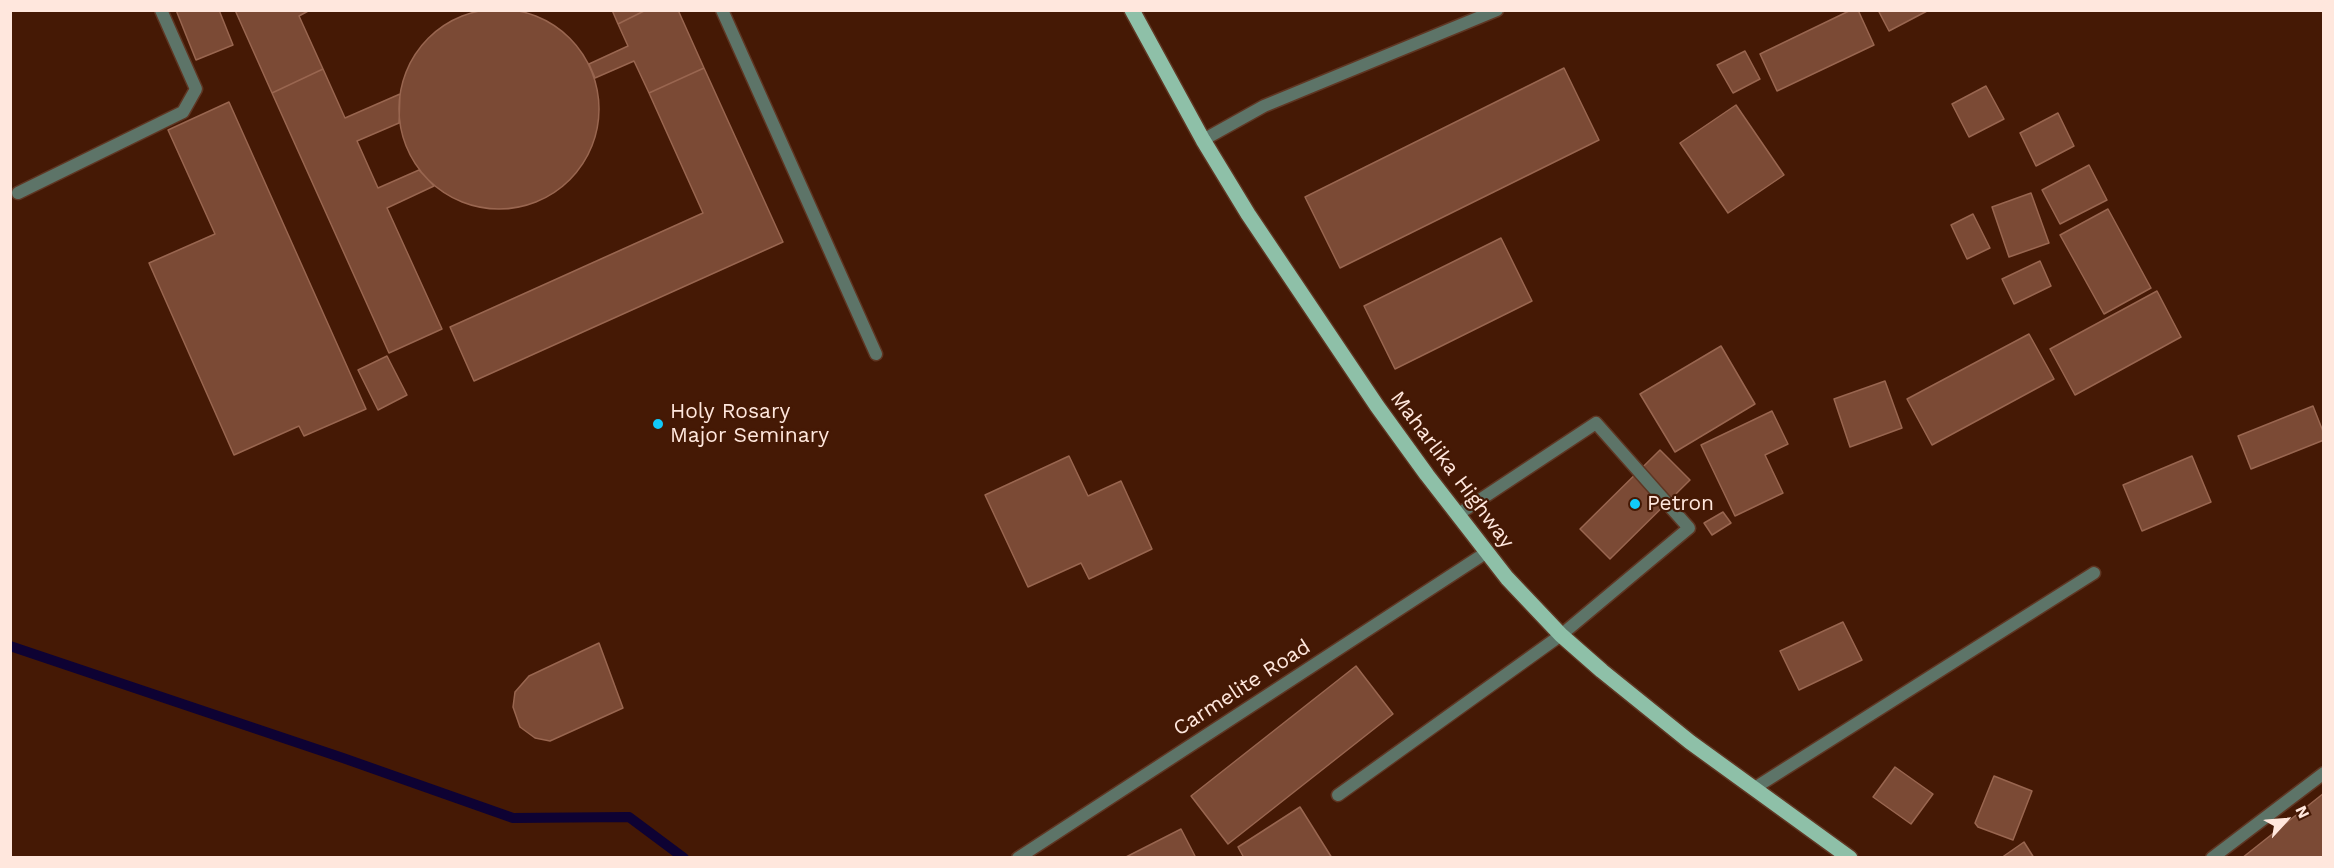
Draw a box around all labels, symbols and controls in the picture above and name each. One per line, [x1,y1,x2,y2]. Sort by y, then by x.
street label: Maharlika Highway [1385,386,1519,554]
place label: Holy Rosary Major Seminary [670,399,829,449]
marker: Holy Rosary Major Seminary [651,417,665,431]
place label: Petron [1647,491,1714,517]
marker: Petron [1628,497,1642,511]
street label: Carmelite Road [1169,634,1315,742]
north arrow [2256,790,2316,850]
text: N [2291,802,2314,821]

